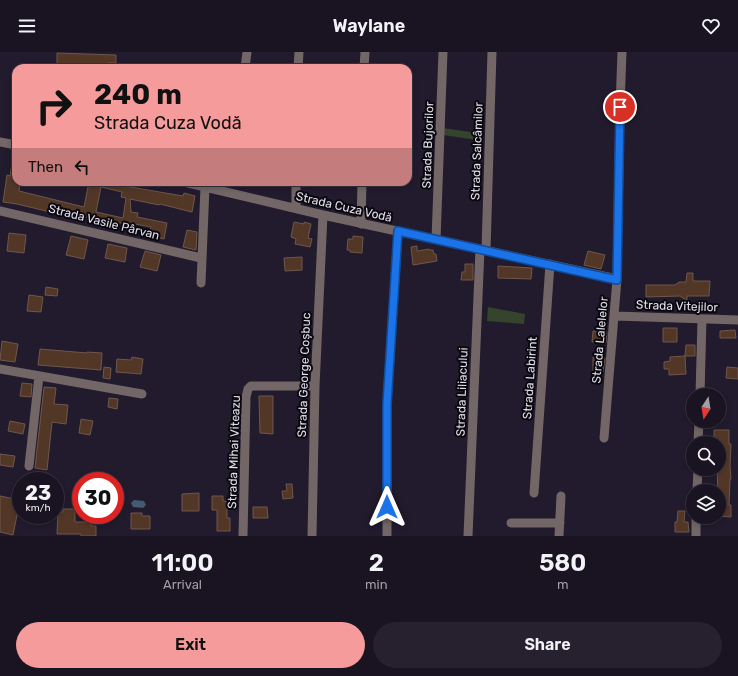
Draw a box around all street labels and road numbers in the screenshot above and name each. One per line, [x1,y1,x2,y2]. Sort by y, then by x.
street label: Strada Bujorilor [419,101,437,189]
street label: Strada Salcâmilor [468,101,486,200]
street label: Strada Cuza Vodă [294,189,394,225]
street label: Strada Vasile Pârvan [47,201,161,243]
street label: Strada Lalelelor [589,296,611,384]
street label: Strada Vitejilor [636,298,719,314]
street label: Strada George Coșbuc [295,312,313,438]
street label: Strada Labirint [520,336,540,420]
street label: Strada Liliacului [453,347,471,437]
street label: Strada Mihai Viteazu [225,395,243,509]

